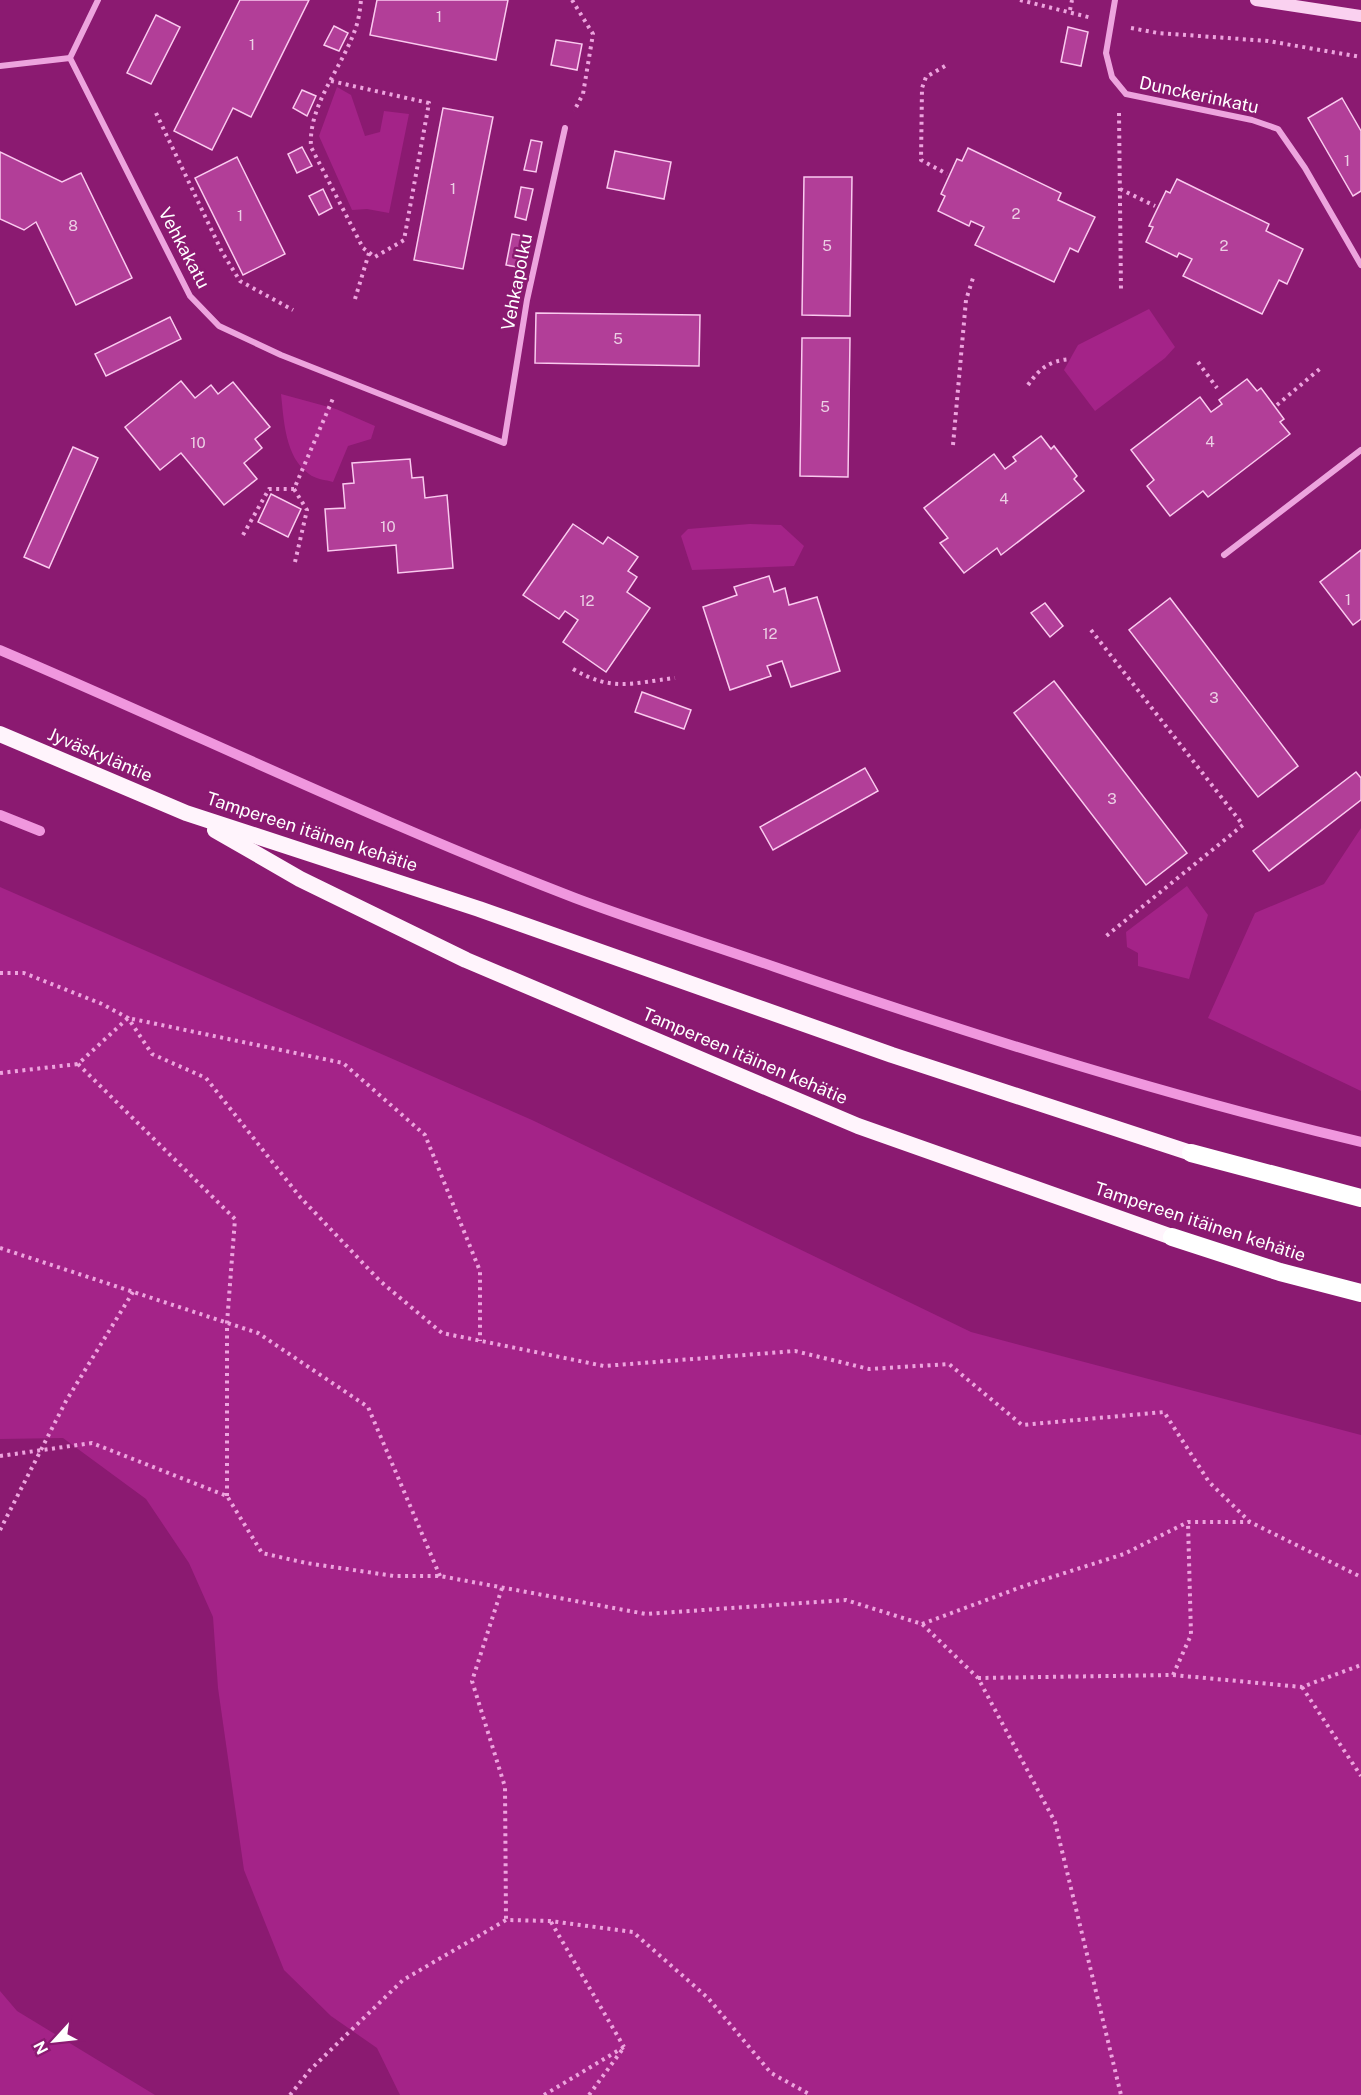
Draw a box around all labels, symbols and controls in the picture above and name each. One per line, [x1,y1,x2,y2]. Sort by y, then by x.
house number: 1 [436,8,442,25]
house number: 1 [249,36,255,53]
street label: Dunckerinkatu [1137,72,1261,117]
house number: 1 [1344,152,1350,169]
house number: 1 [450,180,456,197]
street label: Vehkakatu [154,204,214,292]
house number: 2 [1012,205,1021,222]
house number: 1 [237,207,243,224]
house number: 8 [68,217,78,234]
street label: Vehkapolku [497,232,536,332]
house number: 5 [822,237,832,254]
house number: 2 [1220,237,1229,254]
house number: 5 [613,330,623,347]
house number: 5 [820,398,830,415]
house number: 4 [1205,433,1215,450]
house number: 10 [190,434,206,451]
house number: 4 [999,490,1009,507]
house number: 10 [380,518,396,535]
house number: 1 [1345,591,1351,608]
house number: 12 [579,592,595,609]
house number: 12 [762,625,778,642]
house number: 3 [1209,689,1219,706]
street label: Jyväskyläntie [45,723,156,786]
street label: Tampereen itäinen kehätie [204,787,420,876]
house number: 3 [1107,790,1117,807]
street label: Tampereen itäinen kehätie [639,1003,851,1108]
street label: Tampereen itäinen kehätie [1092,1177,1308,1266]
north arrow [24,2011,84,2071]
text: N [30,2038,52,2057]

